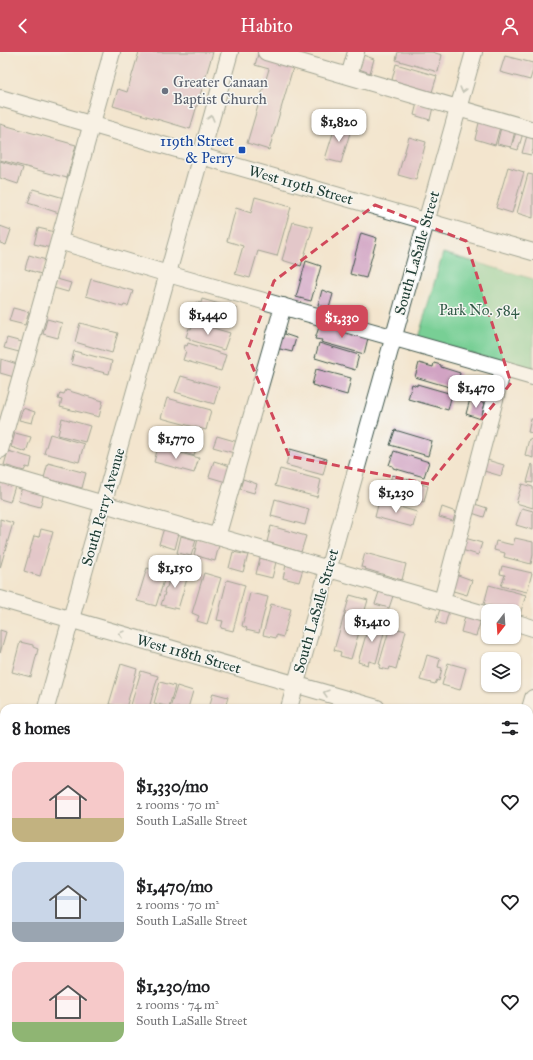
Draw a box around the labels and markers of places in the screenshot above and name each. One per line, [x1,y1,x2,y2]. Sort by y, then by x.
place label: Greater Canaan Baptist Church [173,73,268,108]
marker: Greater Canaan Baptist Church [160,86,170,96]
pin: $1,820 [306,109,372,143]
place label: 119th Street & Perry [160,132,235,167]
marker: 119th Street & Perry [237,145,247,155]
pin: $1,440 [175,302,241,336]
pin: $1,330 [309,305,375,339]
pin: $1,470 [443,375,509,409]
pin: $1,770 [143,426,209,460]
pin: $1,230 [363,480,429,514]
pin: $1,150 [142,555,208,589]
pin: $1,410 [339,609,405,643]

